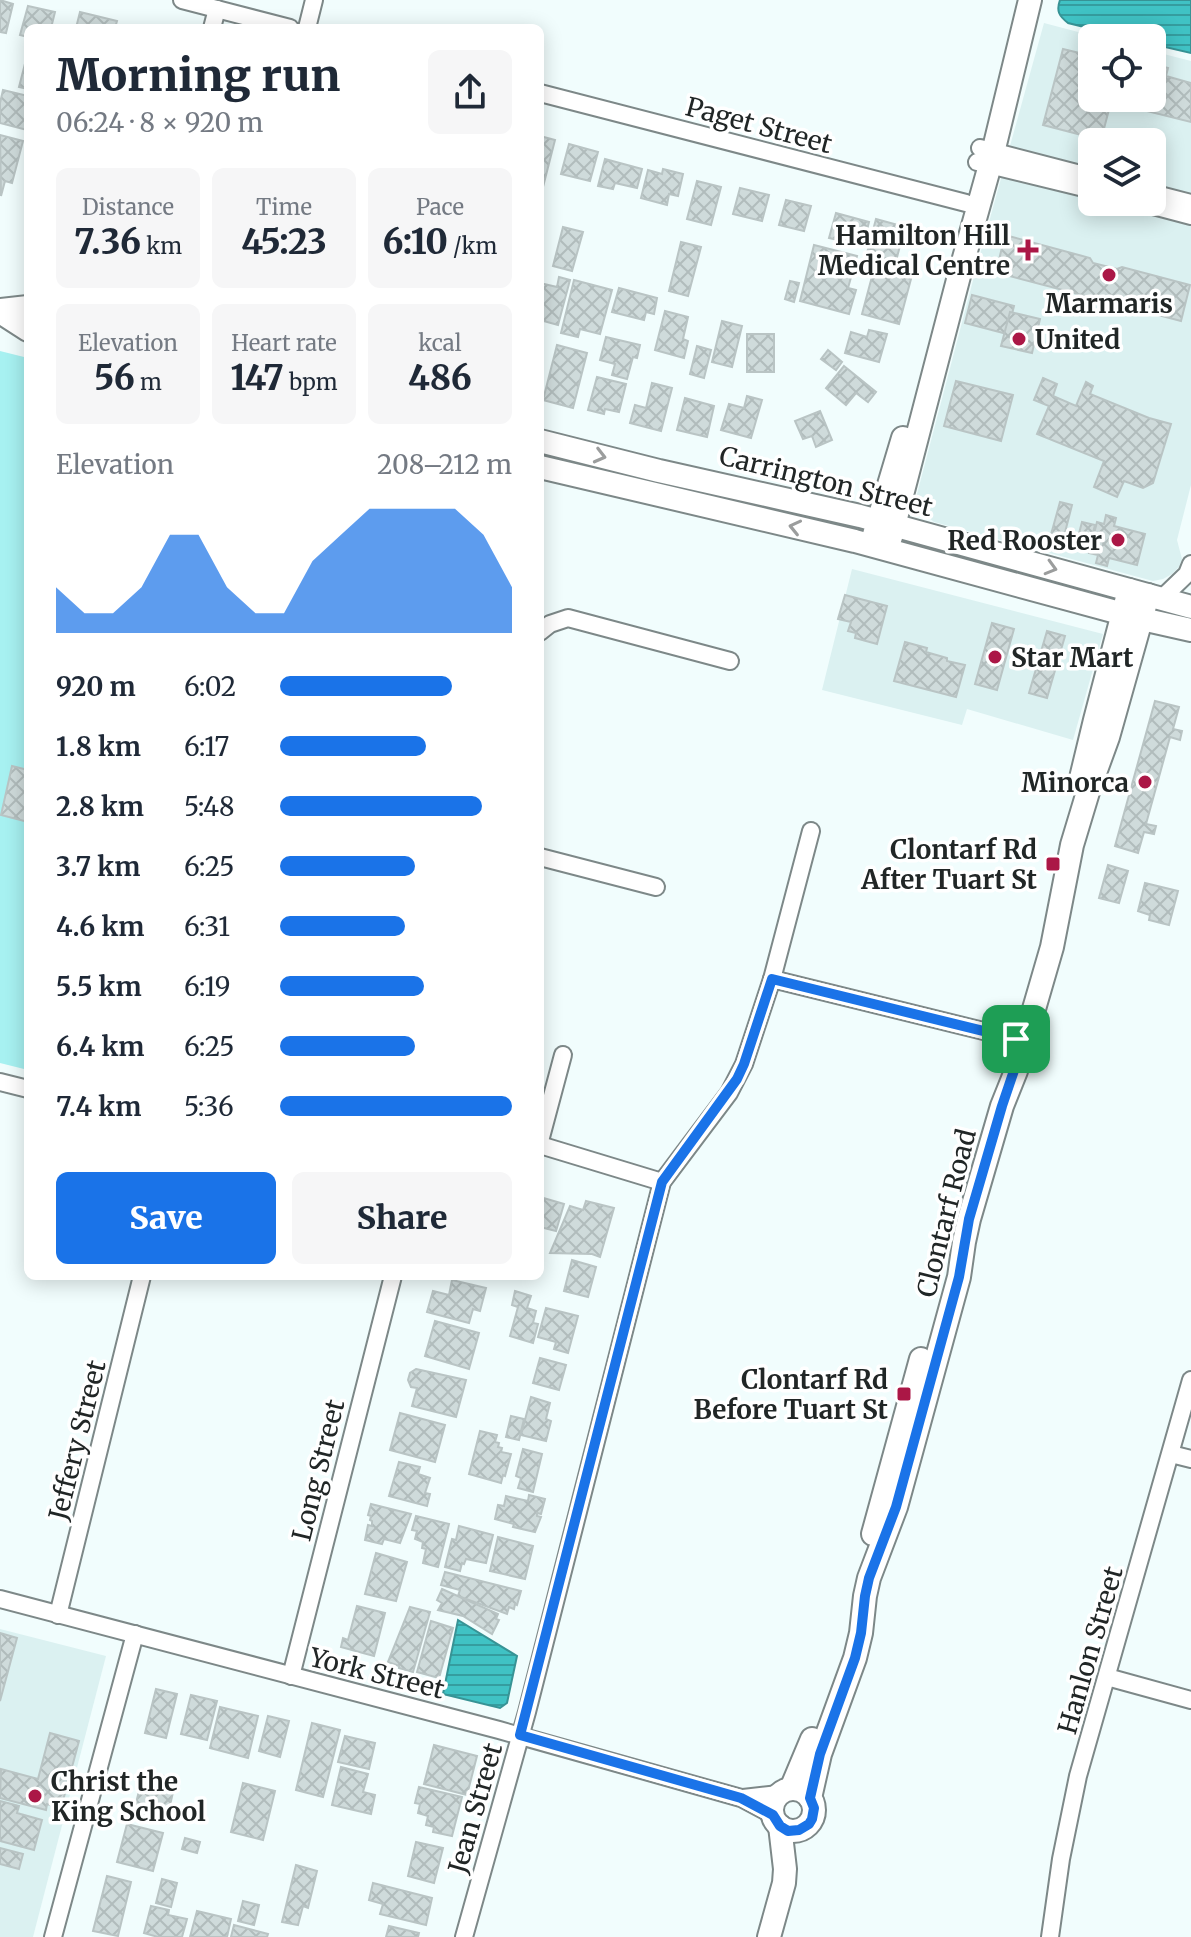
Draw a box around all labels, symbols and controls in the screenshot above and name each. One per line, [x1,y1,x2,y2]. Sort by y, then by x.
map controls [1078,24,1166,216]
button: locate [1078,24,1166,112]
text: Morning run [56,48,340,103]
button: share [428,50,512,134]
street label: Paget Street [682,90,836,160]
text: 06:24 · 8 × 920 m [56,106,263,139]
button: layers [1078,128,1166,216]
text: Distance [82,193,174,221]
text: Time [256,193,312,221]
text: Pace [416,193,464,221]
place label: Hamilton Hill Medical Centre [818,219,1010,282]
text: 7.36 [74,221,141,263]
text: 45:23 [241,221,327,263]
text: 6:10 [383,221,448,263]
text: km [141,232,182,260]
text: /km [448,232,497,260]
marker: Hamilton Hill Medical Centre [1017,239,1039,261]
marker: Marmaris [1100,266,1118,284]
place label: Marmaris [1045,287,1173,320]
place label: United [1035,323,1120,356]
text: Elevation [78,329,178,357]
text: Heart rate [231,329,337,357]
text: kcal [418,329,462,357]
marker: United [1010,330,1028,348]
text: 56 [94,357,135,399]
text: 147 [230,357,284,399]
text: 486 [408,357,472,399]
text: m [135,368,162,396]
text: bpm [284,368,338,396]
street label: Carrington Street [716,439,936,523]
one-way arrow [592,447,606,464]
text: Elevation [56,448,174,481]
text: 208–212 m [377,448,512,481]
one-way arrow [789,519,803,536]
place label: Red Rooster [947,524,1102,557]
marker: Red Rooster [1109,531,1127,549]
one-way arrow [1043,559,1057,575]
place label: Star Mart [1011,641,1134,674]
marker: Star Mart [986,648,1004,666]
text: 920 m [56,670,136,703]
text: 6:02 [184,670,236,703]
text: 1.8 km [56,730,141,763]
text: 6:17 [184,730,229,763]
place label: Minorca [1021,766,1129,799]
marker: Minorca [1136,773,1154,791]
text: 2.8 km [56,790,144,823]
text: 5:48 [184,790,234,823]
place label: Clontarf Rd After Tuart St [860,833,1038,896]
text: 3.7 km [56,850,140,883]
text: 6:25 [184,850,235,883]
marker: Clontarf Rd After Tuart St [1044,855,1062,873]
text: 4.6 km [56,910,144,943]
text: 6:31 [184,910,230,943]
text: 5.5 km [56,970,142,1003]
text: 6:19 [184,970,230,1003]
pin [982,1005,1050,1073]
icon: arrive [994,1017,1038,1061]
text: 6.4 km [56,1030,144,1063]
text: 6:25 [184,1030,235,1063]
text: 7.4 km [56,1090,141,1123]
text: 5:36 [184,1090,234,1123]
street label: Clontarf Road [909,1125,983,1300]
button: Save [56,1172,276,1264]
button: Share [292,1172,512,1264]
street label: Jeffery Street [41,1357,113,1524]
place label: Clontarf Rd Before Tuart St [693,1363,889,1426]
marker: Clontarf Rd Before Tuart St [895,1385,913,1403]
street label: Long Street [284,1396,352,1544]
street label: Hanlon Street [1050,1562,1130,1738]
street label: York Street [305,1640,448,1706]
street label: Jean Street [440,1739,509,1878]
place label: Christ the King School [51,1765,206,1828]
marker: Christ the King School [26,1787,44,1805]

